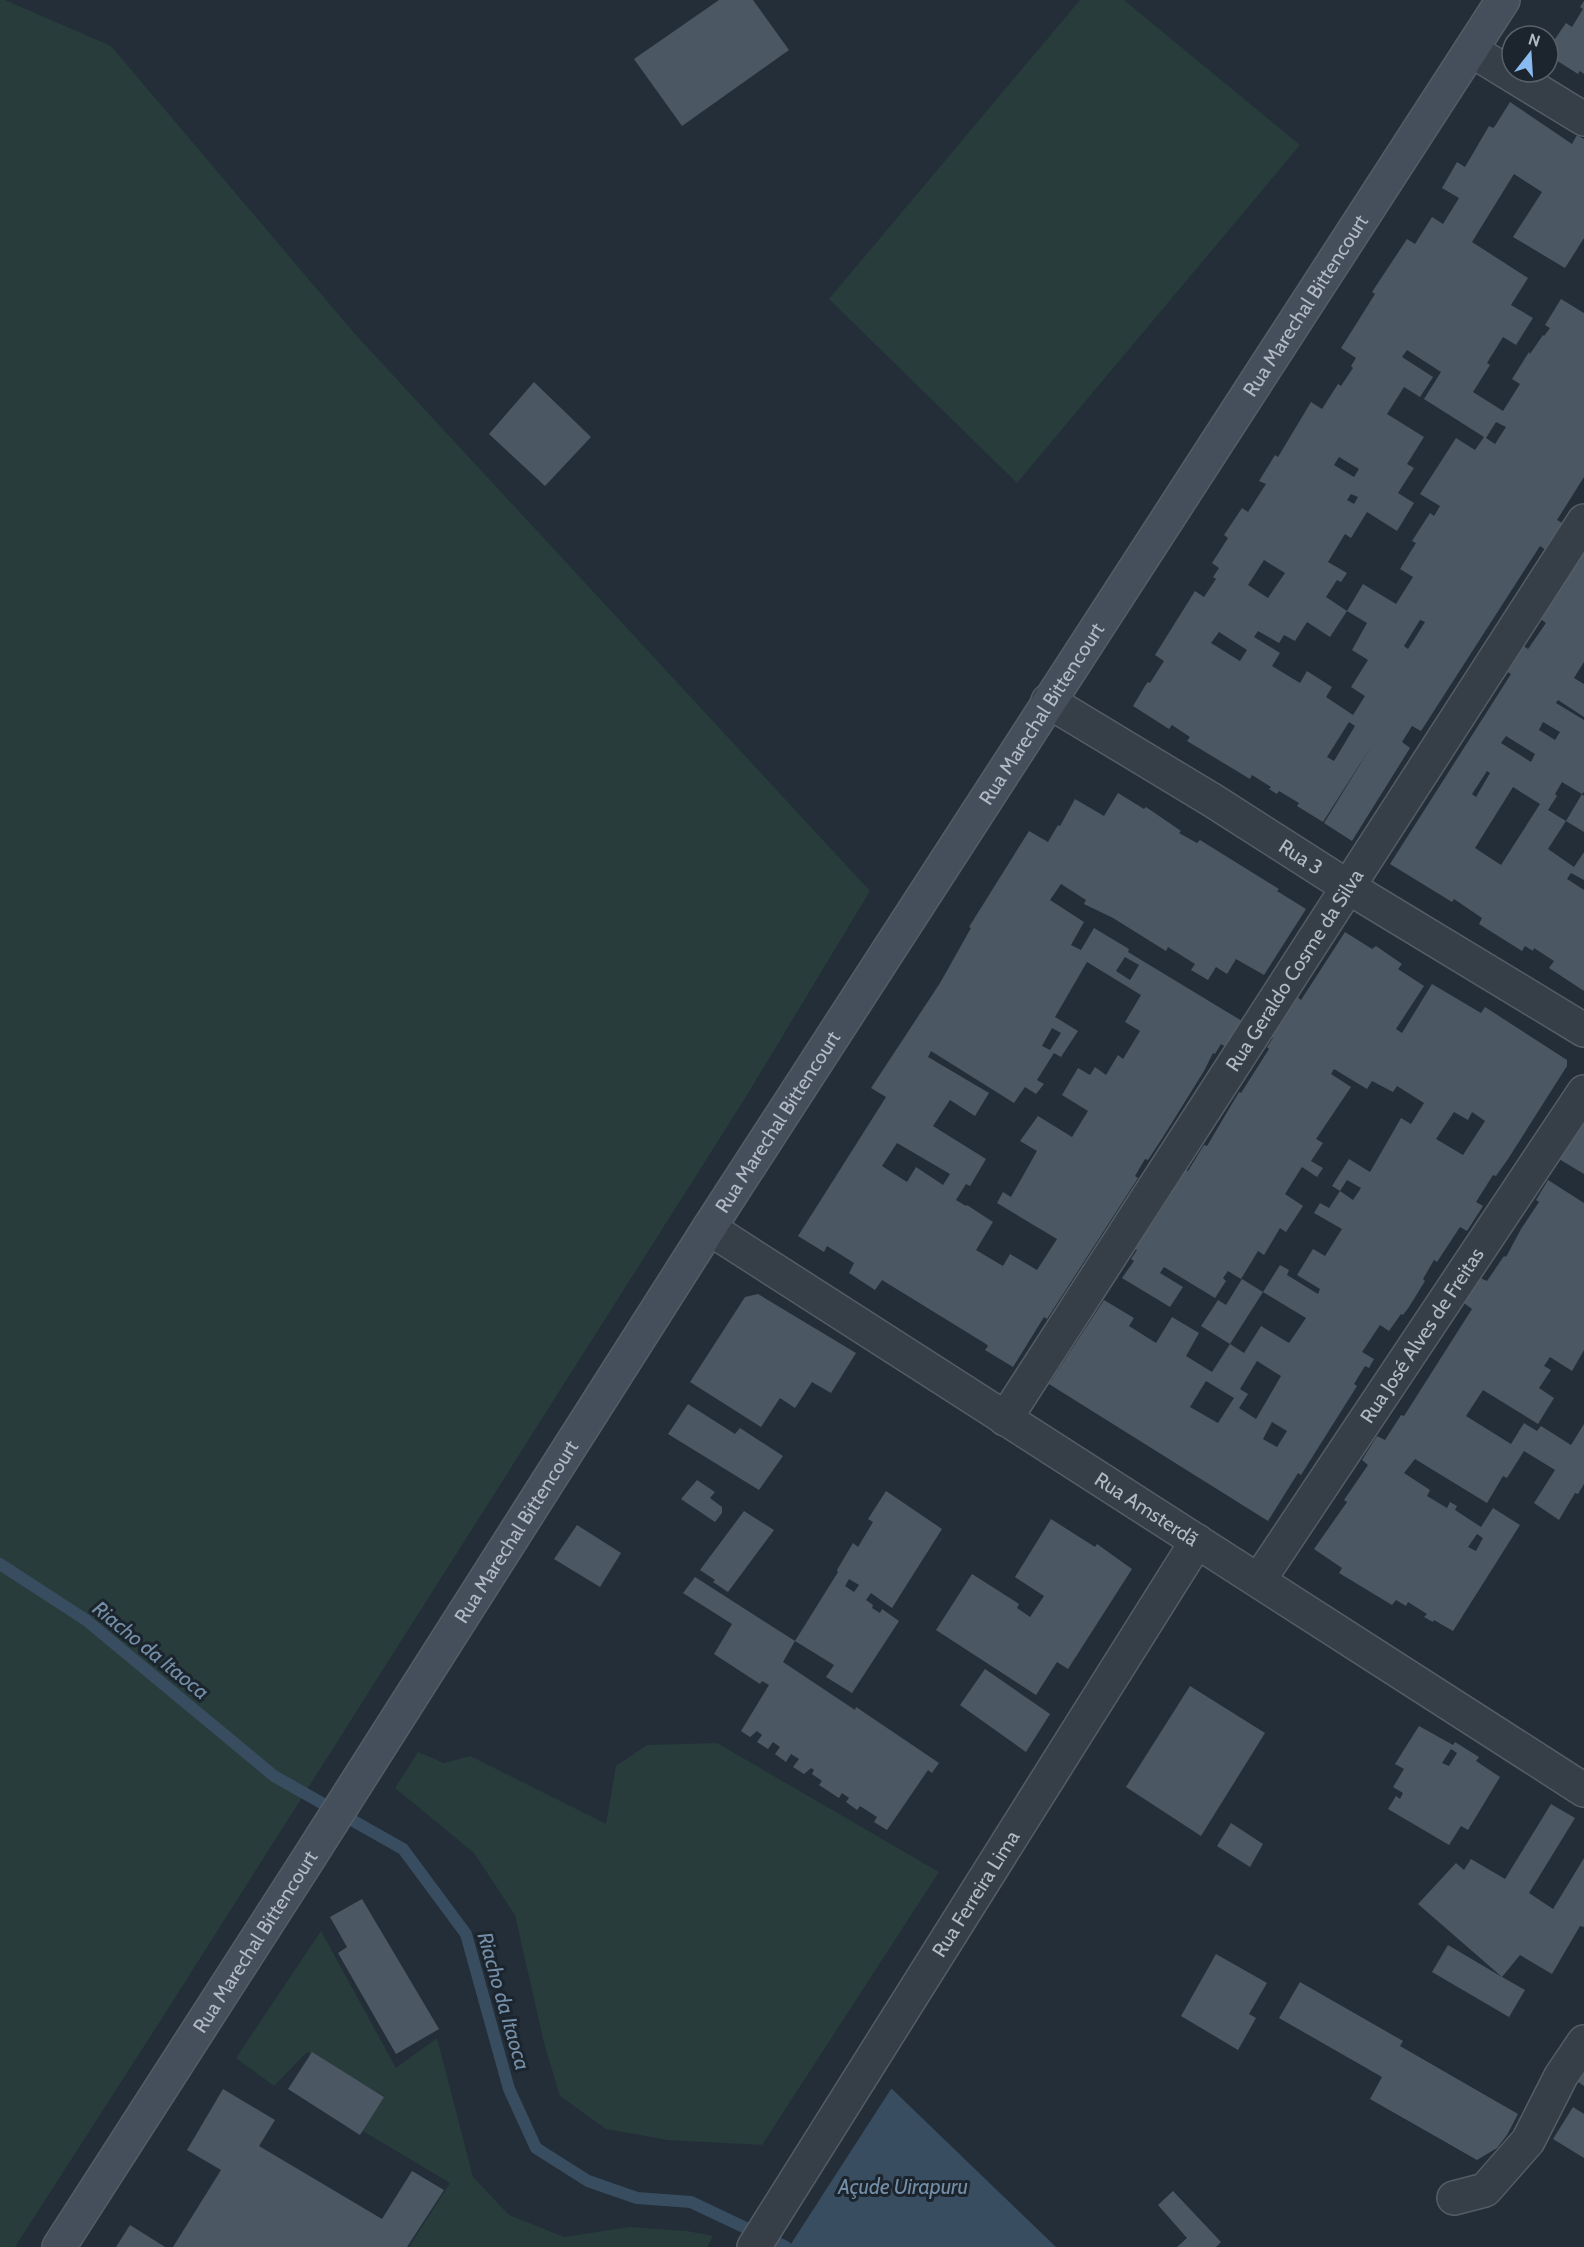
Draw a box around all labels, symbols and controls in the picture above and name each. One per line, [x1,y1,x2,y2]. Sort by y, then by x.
north arrow [1500,24,1560,84]
text: N [1526,29,1542,51]
street label: Rua Marechal Bittencourt [1238,210,1373,401]
street label: Rua Marechal Bittencourt [974,618,1109,809]
street label: Rua 3 [1274,834,1327,880]
street label: Rua Geraldo Cosme da Silva [1220,864,1369,1076]
street label: Rua Marechal Bittencourt [710,1026,845,1217]
street label: Rua José Alves de Freitas [1355,1243,1489,1427]
street label: Rua Marechal Bittencourt [449,1436,583,1627]
street label: Rua Amsterdã [1090,1467,1203,1551]
water label: Riacho da Itaoca [88,1596,214,1704]
street label: Rua Ferreira Lima [927,1826,1025,1962]
street label: Rua Marechal Bittencourt [188,1846,323,2037]
water label: Riacho da Itaoca [472,1929,536,2073]
water label: Açude Uirapuru [837,2174,968,2199]

